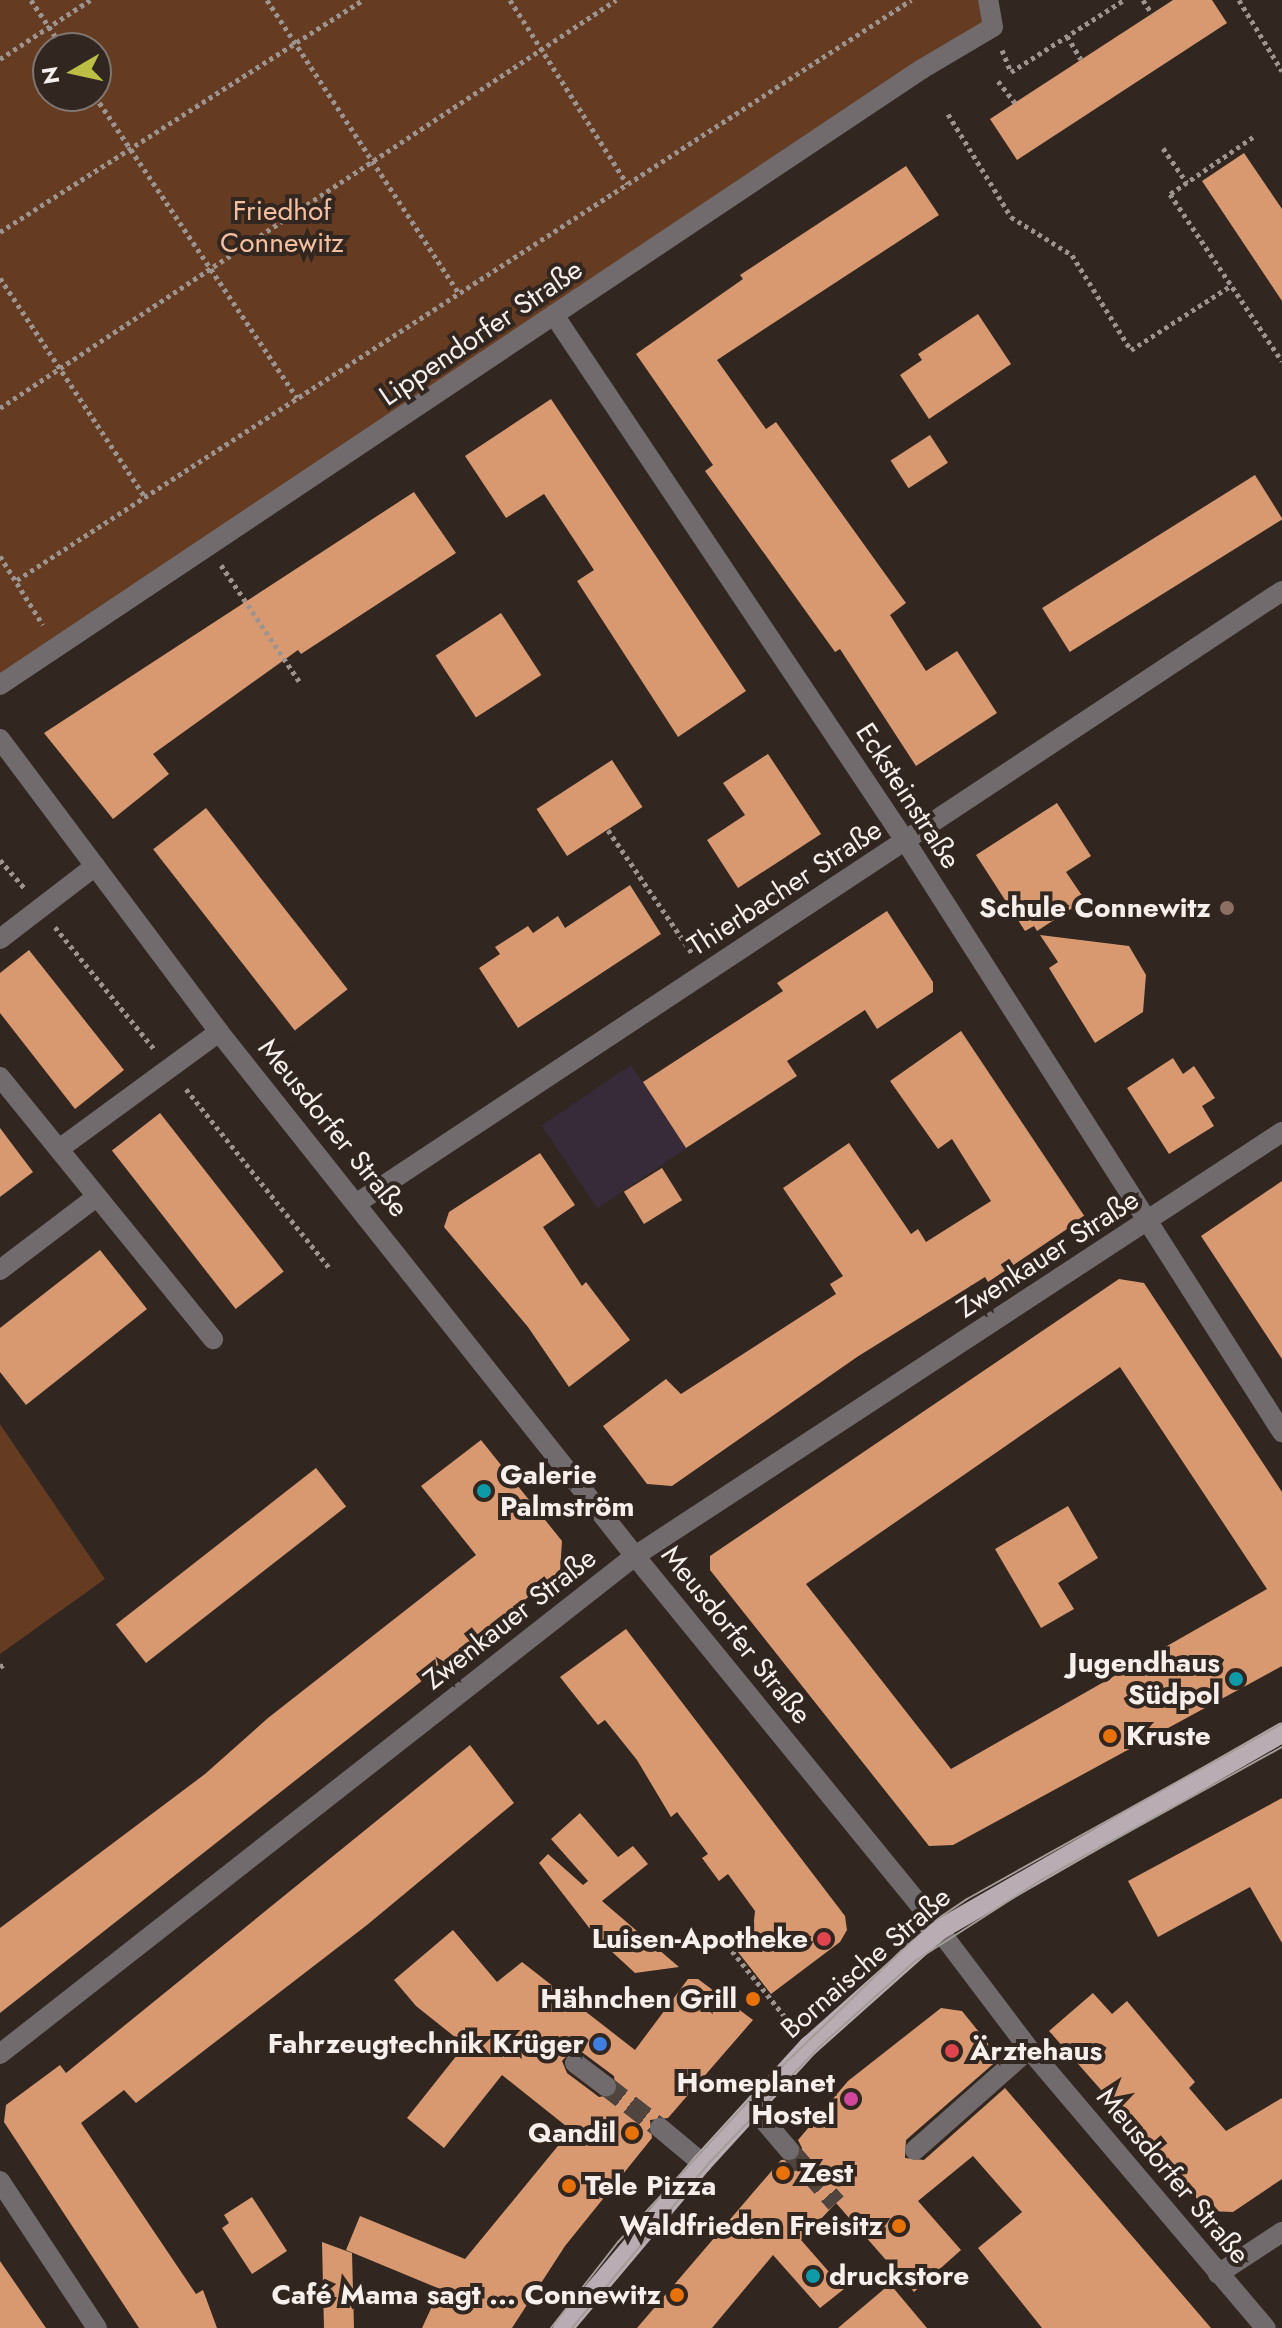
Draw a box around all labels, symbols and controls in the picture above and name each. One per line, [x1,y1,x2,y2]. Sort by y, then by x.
north arrow [32,32,112,112]
text: N [33,64,67,87]
park label: Friedhof Connewitz [220,194,344,260]
street label: Lippendorfer Straße [373,253,589,413]
street label: Ecksteinstraße [848,717,968,875]
street label: Thierbacher Straße [682,813,888,963]
place label: Schule Connewitz [979,891,1211,925]
marker: Schule Connewitz [1218,899,1236,917]
street label: Meusdorfer Straße [251,1032,415,1224]
street label: Zwenkauer Straße [951,1183,1145,1325]
place label: Galerie Palmström [500,1458,634,1524]
marker: Galerie Palmström [475,1482,493,1500]
street label: Meusdorfer Straße [654,1539,818,1731]
street label: Zwenkauer Straße [417,1541,603,1697]
place label: Jugendhaus Südpol [1068,1646,1220,1712]
marker: Jugendhaus Südpol [1227,1670,1245,1688]
place label: Kruste [1126,1719,1211,1753]
marker: Kruste [1101,1727,1119,1745]
street label: Bornaische Straße [774,1880,958,2046]
place label: Luisen-Apotheke [592,1922,808,1956]
marker: Luisen-Apotheke [815,1930,833,1948]
place label: Hähnchen Grill [540,1982,737,2016]
marker: Hähnchen Grill [744,1990,762,2008]
place label: Fahrzeugtechnik Krüger [268,2027,584,2061]
place label: Ärztehaus [970,2034,1102,2068]
marker: Fahrzeugtechnik Krüger [591,2035,609,2053]
marker: Ärztehaus [941,2040,963,2062]
place label: Homeplanet Hostel [676,2066,835,2132]
street label: Meusdorfer Straße [1090,2081,1256,2271]
marker: Homeplanet Hostel [842,2090,860,2108]
place label: Qandil [528,2116,616,2150]
marker: Qandil [623,2124,641,2142]
place label: Zest [799,2156,853,2190]
marker: Zest [774,2164,792,2182]
place label: Tele Pizza [585,2169,716,2203]
marker: Tele Pizza [560,2177,578,2195]
place label: Waldfrieden Freisitz [620,2209,883,2243]
marker: Waldfrieden Freisitz [890,2217,908,2235]
place label: druckstore [829,2259,969,2293]
marker: druckstore [804,2267,822,2285]
place label: Café Mama sagt ... Connewitz [271,2278,661,2312]
marker: Café Mama sagt ... Connewitz [668,2286,686,2304]

